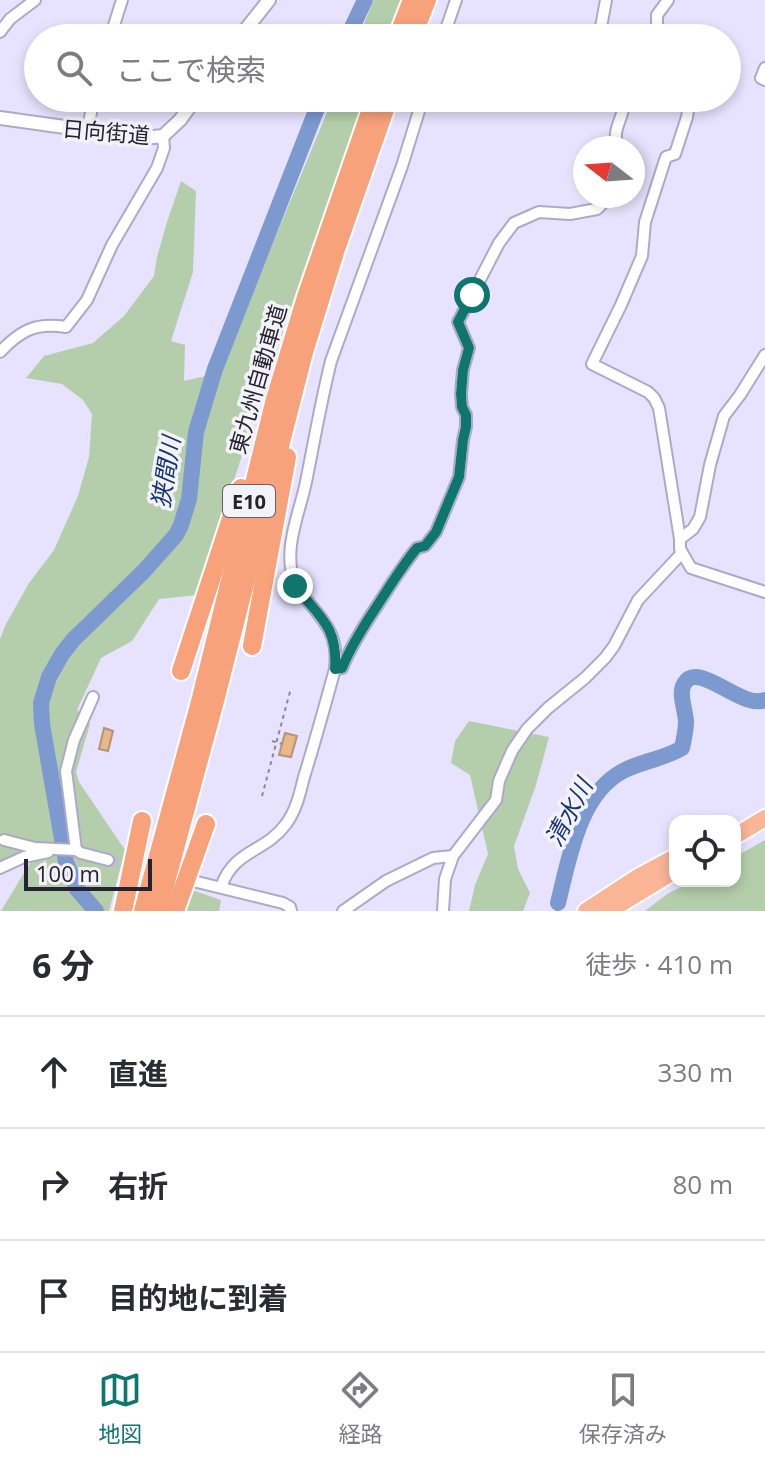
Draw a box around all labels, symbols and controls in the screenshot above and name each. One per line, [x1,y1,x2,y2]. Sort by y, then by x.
search box [24,24,741,112]
icon: search [52,46,96,90]
text: ここで検索 [116,49,266,90]
street label: 日向街道 [61,112,151,150]
north arrow [573,136,645,208]
route start [454,277,490,313]
street label: 東九州自動車道 [221,301,293,457]
water label: 狭間川 [143,431,187,510]
road number: E10 [223,485,275,517]
route end [277,568,313,604]
water label: 清水川 [537,770,601,852]
map controls [669,815,741,887]
button: locate [669,815,741,887]
scale bar [24,855,152,891]
text: 100 m [36,858,100,888]
text: 6 分 [32,942,94,988]
text: 徒歩 · 410 m [585,946,733,982]
icon: ahead [32,1050,76,1094]
text: 直進 [108,1053,168,1094]
text: 330 m [658,1054,733,1090]
icon: right [32,1162,76,1206]
text: 右折 [108,1165,168,1206]
text: 80 m [672,1166,733,1202]
icon: arrive [32,1274,76,1318]
text: 目的地に到着 [108,1277,288,1318]
tab: 地図 [98,1368,142,1448]
tab: 経路 [338,1368,383,1448]
tab: 保存済み [579,1368,667,1448]

